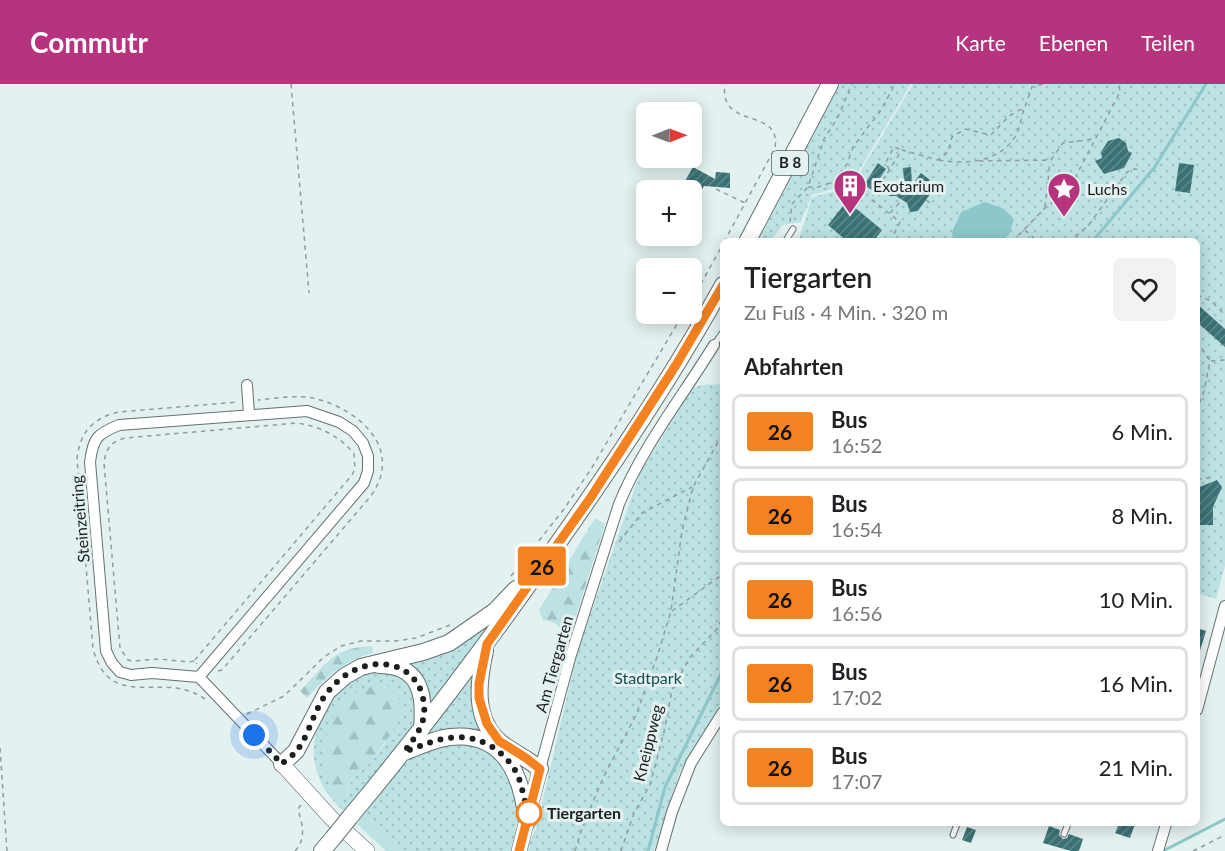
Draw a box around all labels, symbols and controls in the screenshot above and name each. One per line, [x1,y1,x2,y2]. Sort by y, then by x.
text: Commutr [30,25,148,59]
text: Karte [955,30,1006,55]
text: Ebenen [1039,30,1108,55]
text: Teilen [1141,30,1195,55]
north arrow [636,102,702,168]
map controls [636,102,702,324]
road number: B 8 [772,151,808,175]
building icon: Exotarium [832,168,868,215]
place icon: Luchs [1046,171,1082,218]
place label: Exotarium [873,176,944,195]
place label: Luchs [1087,179,1127,198]
button: + [636,180,702,246]
button: − [636,258,702,324]
button: heart [1113,258,1176,321]
text: Tiergarten [744,260,872,294]
text: Zu Fuß · 4 Min. · 320 m [744,300,948,324]
text: Abfahrten [744,353,843,380]
text: Bus [831,406,867,433]
text: 6 Min. [1112,418,1173,445]
text: 26 [768,419,792,444]
text: 16:52 [831,433,882,457]
street label: Steinzeitring [66,475,93,563]
text: Bus [831,490,867,517]
text: 8 Min. [1112,502,1173,529]
text: 26 [768,503,792,528]
text: 16:54 [831,517,882,541]
line badge: 26 [515,546,569,586]
text: 26 [530,554,554,579]
text: Bus [831,574,867,601]
text: 10 Min. [1099,586,1173,613]
text: 26 [768,587,792,612]
text: 16:56 [831,601,882,625]
street label: Am Tiergarten [531,613,576,715]
text: Bus [831,658,867,685]
park label: Stadtpark [614,668,683,687]
text: 16 Min. [1099,670,1173,697]
text: 26 [768,671,792,696]
text: 17:02 [831,685,882,709]
street label: Kneippweg [629,702,666,783]
your location [239,720,269,750]
text: Bus [831,742,867,769]
text: 21 Min. [1099,754,1173,781]
text: 26 [768,755,792,780]
text: 17:07 [831,769,882,793]
marker: Tiergarten [516,800,542,826]
place label: Tiergarten [547,803,621,822]

